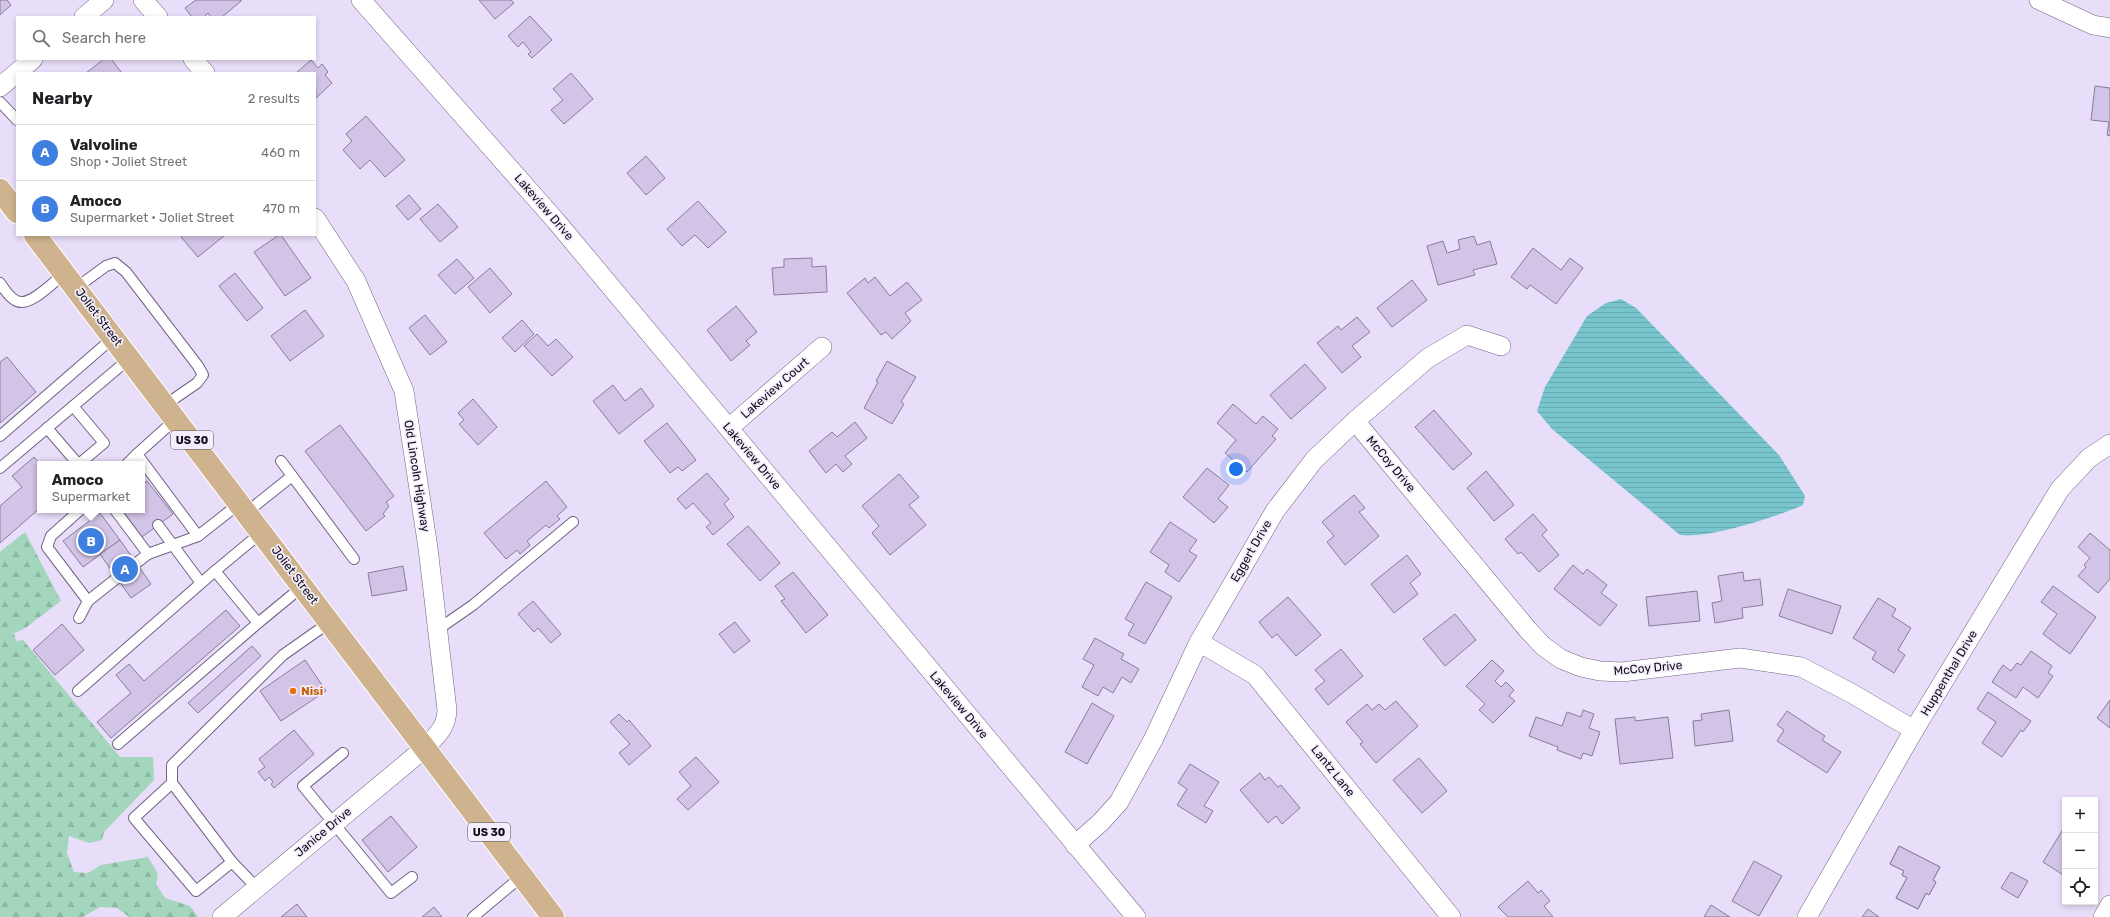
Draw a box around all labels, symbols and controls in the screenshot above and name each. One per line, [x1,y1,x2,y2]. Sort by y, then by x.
search box [16,16,316,60]
icon: search [30,27,52,49]
text: Search here [62,29,146,47]
text: Nearby [32,88,93,108]
text: 2 results [248,91,300,106]
text: Valvoline [70,136,138,154]
text: A [40,145,50,160]
text: 460 m [261,145,300,160]
text: Shop · Joliet Street [70,154,187,169]
street label: Lakeview Drive [511,171,577,243]
text: Amoco [70,192,122,210]
text: B [40,201,50,216]
text: 470 m [262,201,300,216]
text: Supermarket · Joliet Street [70,210,234,225]
street label: Joliet Street [73,285,126,349]
street label: Lakeview Court [738,354,812,421]
street label: Old Lincoln Highway [401,419,433,533]
street label: Lakeview Drive [720,420,784,493]
road number: US 30 [171,431,213,449]
street label: McCoy Drive [1363,433,1419,495]
your location [1226,459,1246,479]
popup [37,461,145,513]
text: Amoco [52,471,104,489]
text: Supermarket [52,489,130,504]
street label: Eggert Drive [1228,517,1275,585]
pin: B [78,526,104,556]
street label: Joliet Street [269,543,322,607]
pin: A [112,554,138,584]
street label: Huppenthal Drive [1918,627,1980,718]
street label: McCoy Drive [1613,658,1683,678]
street label: Lakeview Drive [927,669,991,742]
place label: Nisi [301,684,323,698]
marker: Nisi [288,686,298,696]
street label: Lantz Lane [1308,743,1358,800]
map controls [2062,797,2098,905]
button: + [2062,797,2098,833]
street label: Janice Drive [292,804,354,860]
road number: US 30 [468,823,510,841]
button: − [2062,833,2098,869]
button: locate [2062,869,2098,905]

